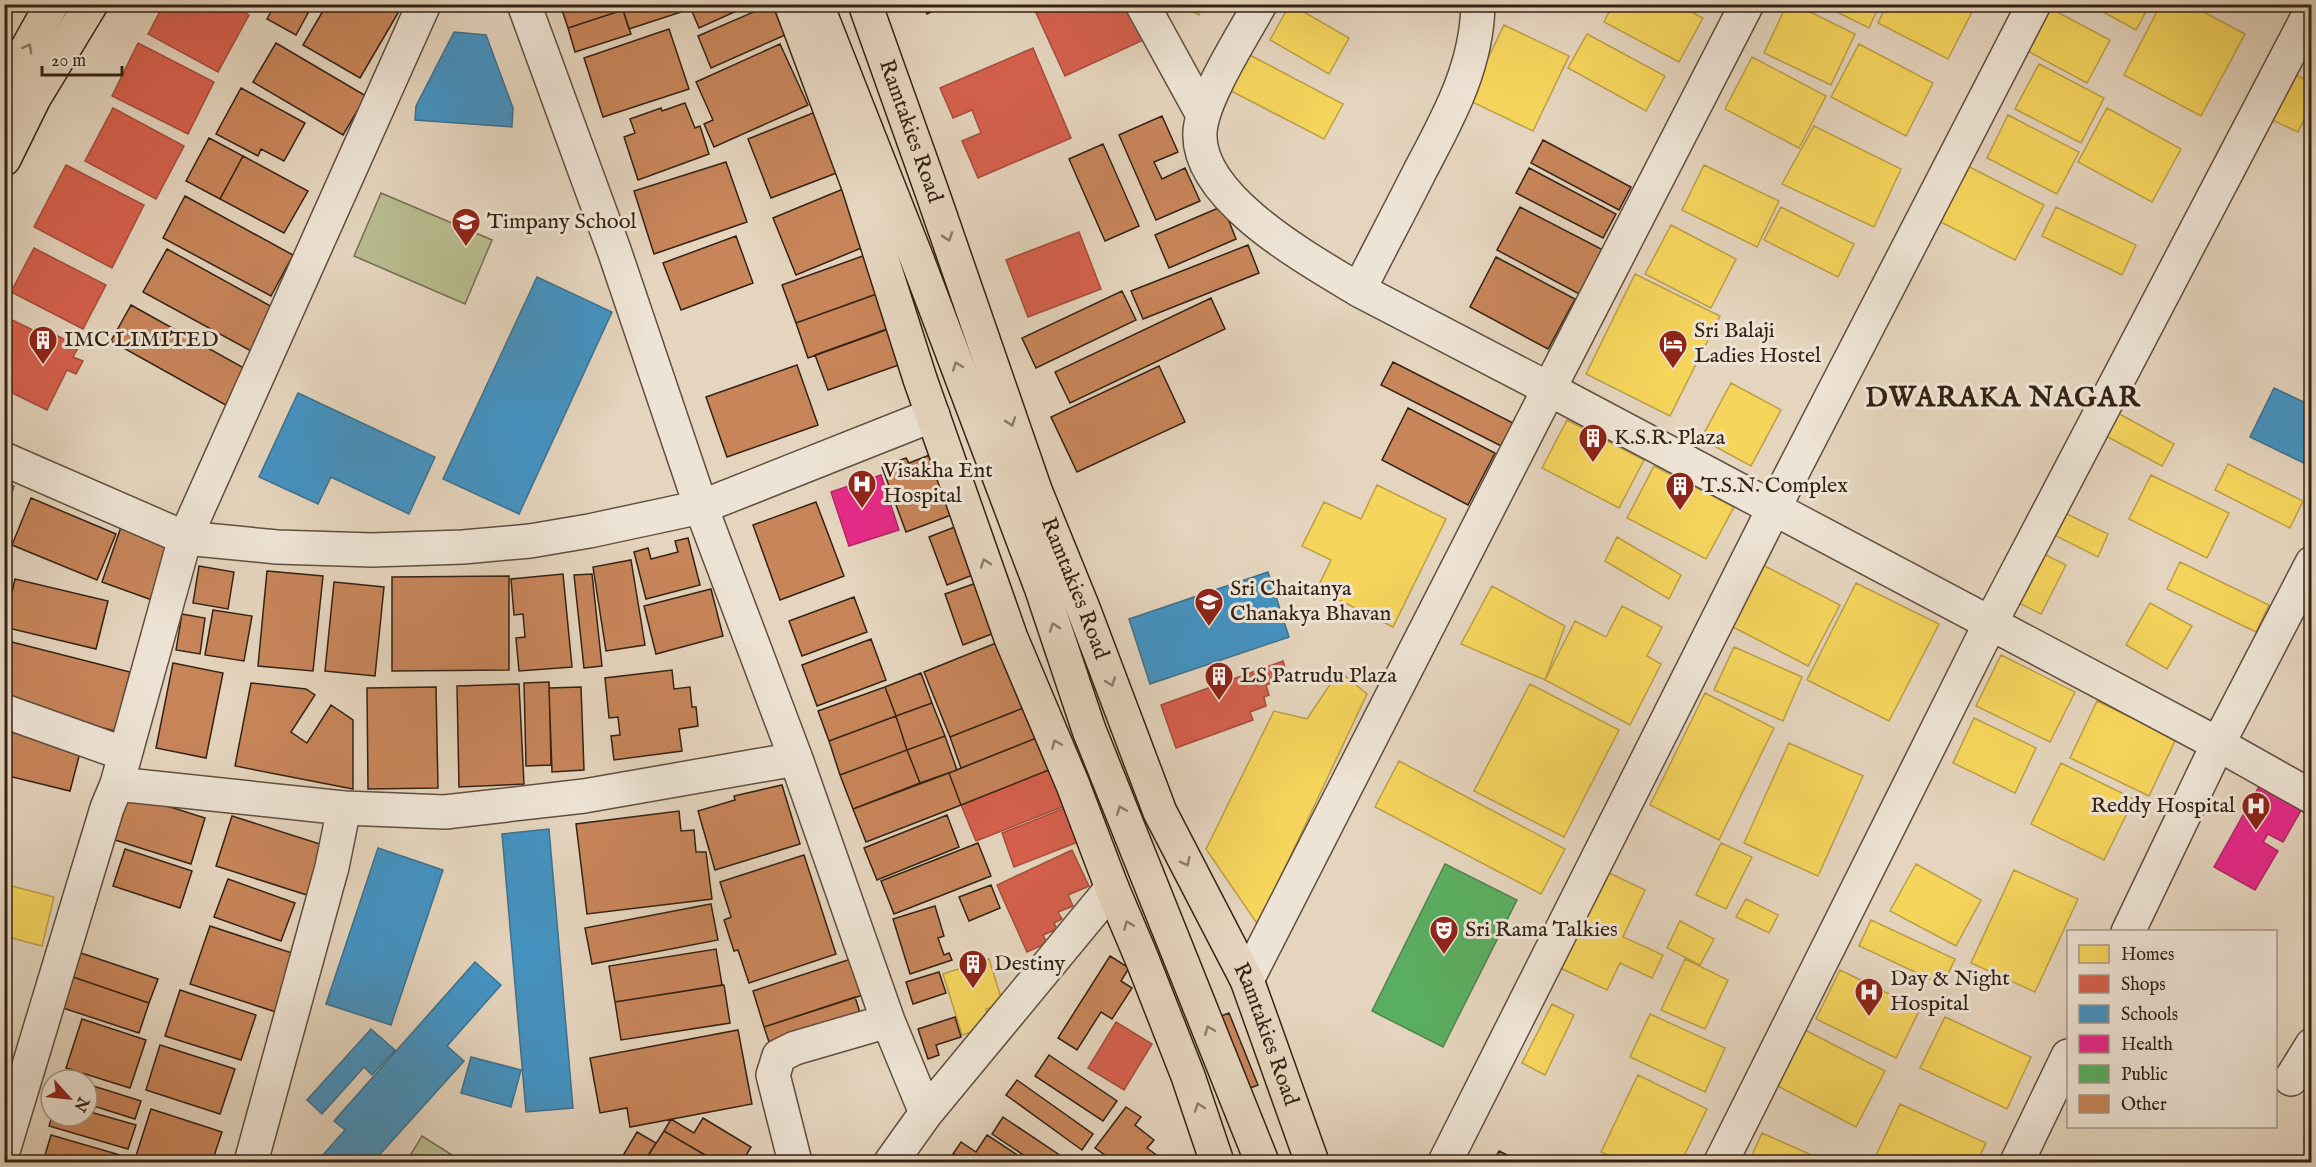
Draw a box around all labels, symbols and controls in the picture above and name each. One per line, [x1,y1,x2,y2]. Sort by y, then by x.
scale bar [42,39,122,77]
one-way arrow [21,43,32,54]
text: 20 m [51,50,86,73]
street label: Ramtakies Road [872,56,949,207]
school or university icon: Timpany School [450,206,482,248]
place label: Timpany School [487,208,637,236]
one-way arrow [941,232,953,242]
place label: Sri Balaji Ladies Hostel [1694,317,1821,370]
building icon: IMC LIMITED [27,324,59,366]
place label: IMC LIMITED [64,326,219,354]
hotel icon: Sri Balaji Ladies Hostel [1657,328,1689,370]
one-way arrow [952,361,964,372]
district label: DWARAKA NAGAR [1865,381,2141,416]
one-way arrow [1004,416,1017,427]
building icon: K.S.R. Plaza [1577,422,1609,464]
place label: K.S.R. Plaza [1614,424,1726,452]
place label: Visakha Ent Hospital [882,457,993,510]
hospital icon: Visakha Ent Hospital [846,468,878,510]
building icon: T.S.N. Complex [1664,470,1696,512]
place label: T.S.N. Complex [1701,472,1848,500]
street label: Ramtakies Road [1034,513,1115,664]
one-way arrow [979,558,992,569]
place label: Sri Chaitanya Chanakya Bhavan [1230,575,1392,628]
school or university icon: Sri Chaitanya Chanakya Bhavan [1193,586,1225,628]
one-way arrow [1049,622,1062,633]
building icon: LS Patrudu Plaza [1203,660,1235,702]
place label: LS Patrudu Plaza [1240,662,1397,690]
one-way arrow [1104,676,1117,687]
one-way arrow [1051,740,1063,751]
hospital icon: Reddy Hospital [2240,790,2272,832]
place label: Reddy Hospital [2090,792,2235,820]
one-way arrow [1116,806,1128,817]
one-way arrow [1179,856,1190,866]
theatre icon: Sri Rama Talkies [1428,914,1460,956]
place label: Sri Rama Talkies [1465,916,1618,944]
one-way arrow [1123,921,1135,932]
legend [2067,930,2277,1128]
text: Homes [2121,944,2174,967]
building icon: Destiny [957,948,989,990]
place label: Destiny [994,950,1065,978]
street label: Ramtakies Road [1226,958,1305,1110]
place label: Day & Night Hospital [1890,965,2010,1018]
text: Shops [2121,974,2166,997]
hospital icon: Day & Night Hospital [1853,976,1885,1018]
text: Schools [2121,1004,2178,1027]
one-way arrow [1204,1025,1217,1036]
text: Health [2121,1034,2173,1057]
text: Public [2121,1064,2168,1087]
north arrow [39,1068,99,1128]
text: N [68,1092,93,1115]
text: Other [2121,1094,2167,1117]
one-way arrow [1193,1102,1206,1113]

